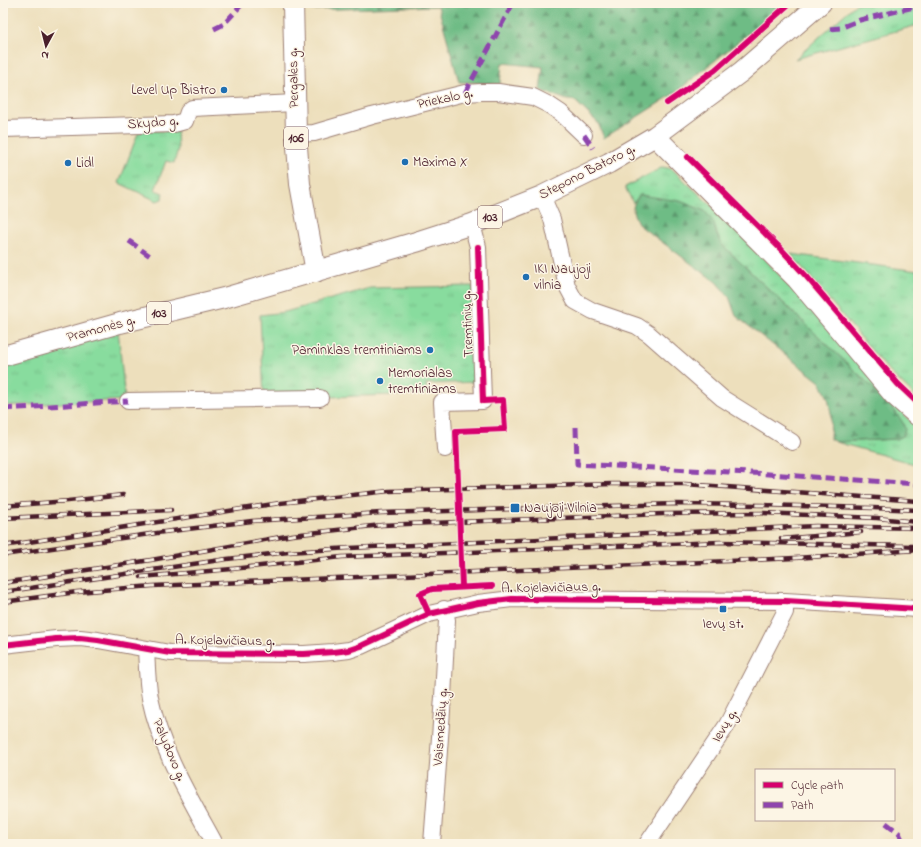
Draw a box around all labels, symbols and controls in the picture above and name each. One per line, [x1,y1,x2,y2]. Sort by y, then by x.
north arrow [26,26,66,66]
text: N [40,47,50,63]
street label: Pergalės g. [283,48,306,108]
place label: Level Up Bistro [131,80,216,101]
street label: Priekalo g. [415,83,475,116]
marker: Level Up Bistro [219,85,229,95]
street label: Skydo g. [127,111,179,136]
road number: 106 [284,127,308,149]
street label: Stepono Batoro g. [535,139,639,206]
place label: Maxima X [413,152,468,173]
place label: Lidl [76,153,94,174]
marker: Maxima X [400,157,410,167]
marker: Lidl [63,158,73,168]
road number: 103 [478,206,502,228]
place label: IKI Naujoji vilnia [534,259,591,296]
marker: IKI Naujoji vilnia [521,272,531,282]
street label: Tremtinių g. [456,290,481,358]
road number: 103 [147,302,171,324]
street label: Pramonės g. [64,310,138,349]
place label: Paminklas tremtiniams [292,340,422,361]
marker: Paminklas tremtiniams [425,345,435,355]
place label: Memorialas tremtiniams [388,363,456,400]
marker: Memorialas tremtiniams [375,376,385,386]
place label: Naujoji Vilnia [524,498,597,519]
marker: Naujoji Vilnia [509,502,521,514]
street label: A. Kojelavičiaus g. [501,577,601,600]
marker: Ievų st. [718,604,728,614]
place label: Ievų st. [702,614,744,635]
street label: A. Kojelavičiaus g. [175,630,275,653]
street label: Vaismedžių g. [428,687,455,768]
street label: Ievų g. [707,705,744,747]
street label: Palydovo g. [146,716,192,785]
legend [755,769,895,821]
text: Cycle path [791,777,843,796]
text: Path [791,797,814,815]

